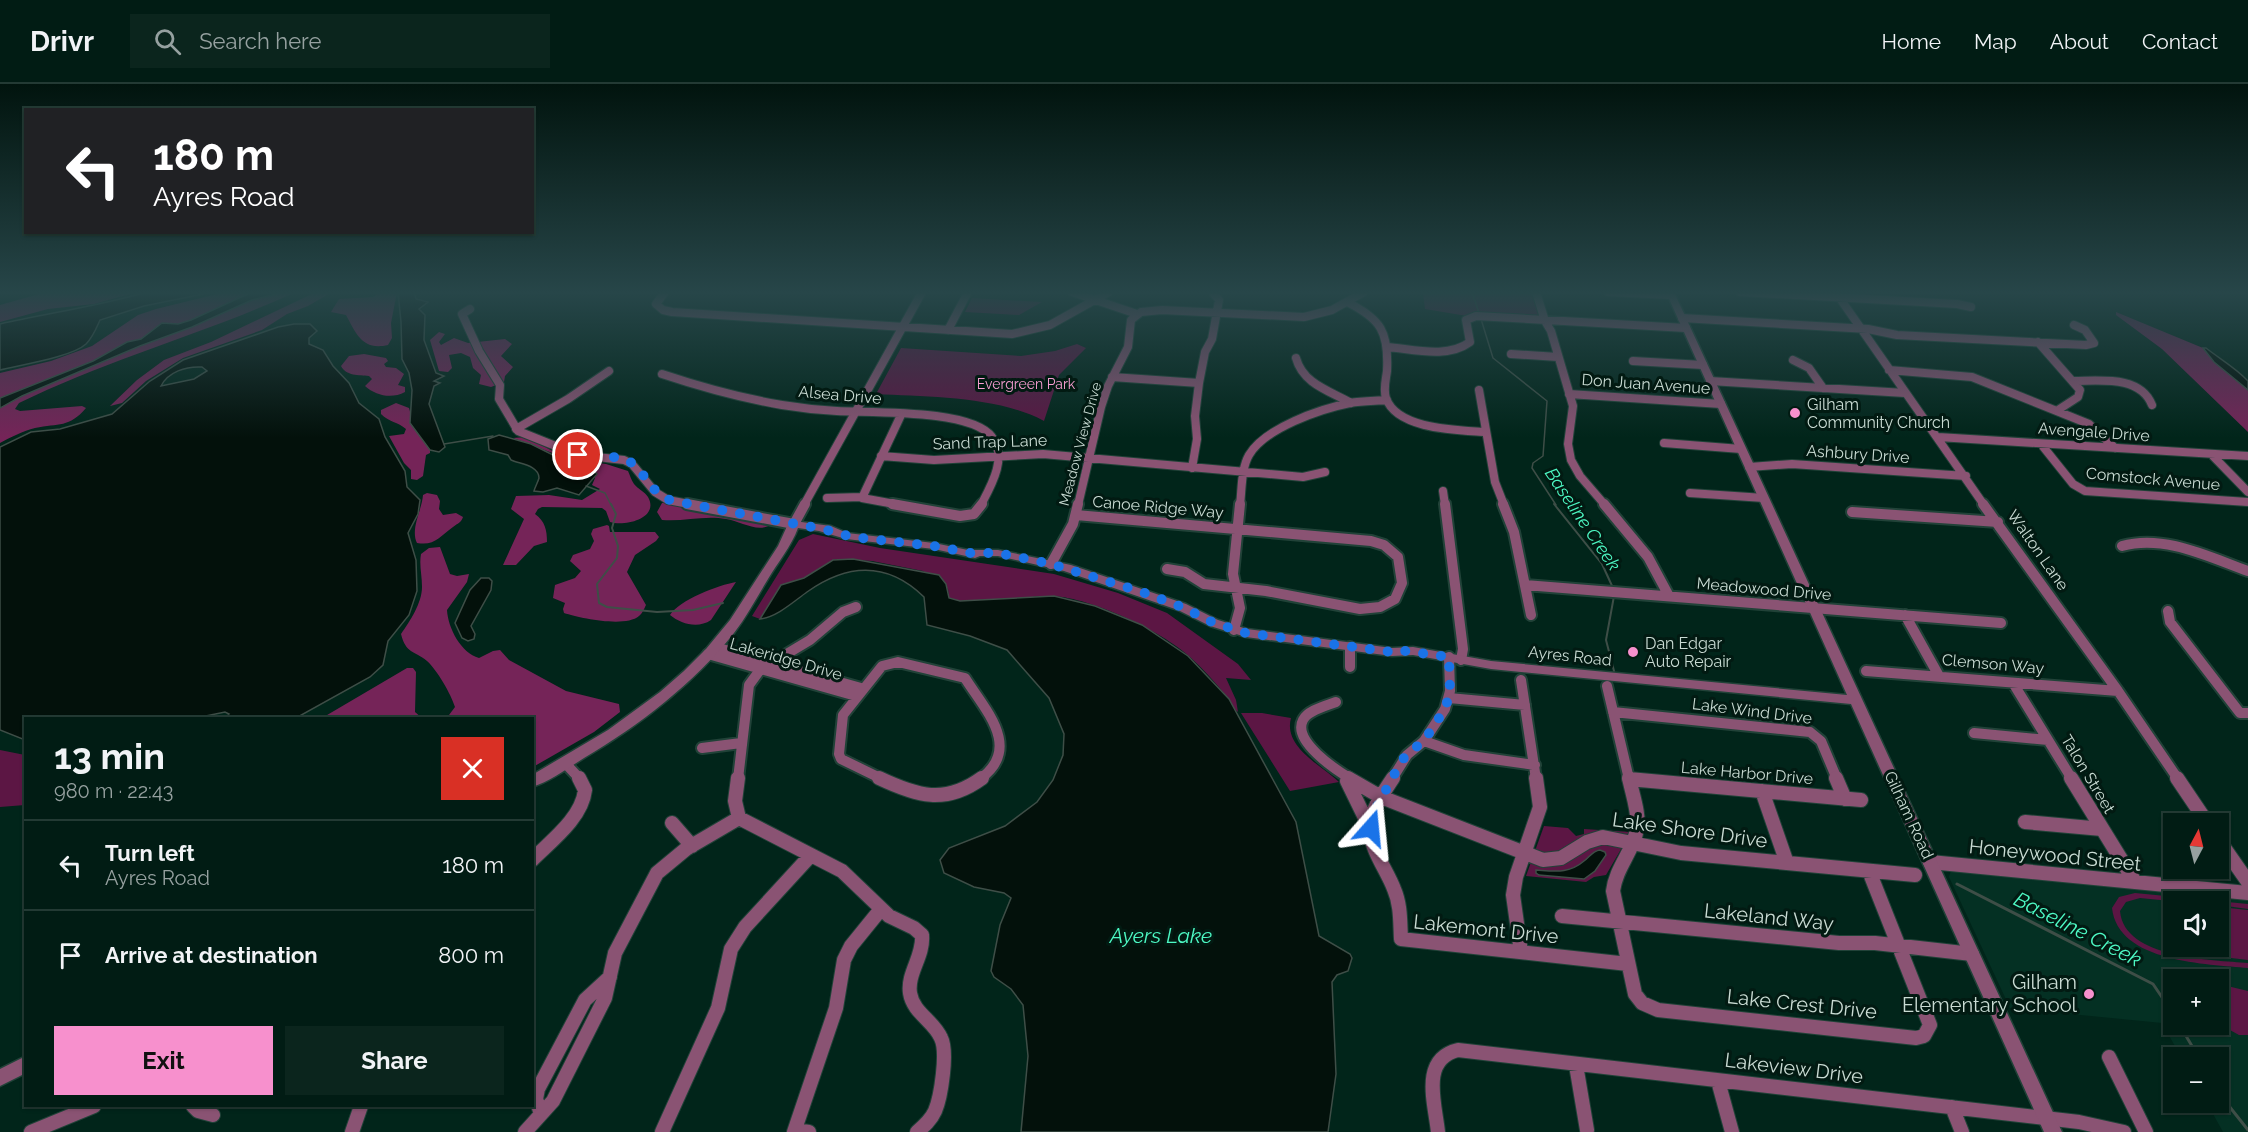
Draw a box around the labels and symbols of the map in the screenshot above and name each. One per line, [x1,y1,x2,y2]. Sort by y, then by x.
street label: Don Juan Avenue [1581,370,1711,398]
park label: Evergreen Park [977,376,1076,392]
street label: Meadow View Drive [1056,380,1104,508]
street label: Alsea Drive [798,382,882,408]
place label: Gilham Community Church [1807,395,1950,432]
marker: Gilham Community Church [1788,406,1802,420]
street label: Avengale Drive [2038,419,2150,445]
pin [552,429,603,480]
street label: Sand Trap Lane [932,431,1048,453]
street label: Ashbury Drive [1806,441,1910,467]
water label: Baseline Creek [1541,463,1625,575]
street label: Comstock Avenue [2085,464,2221,494]
street label: Canoe Ridge Way [1092,492,1225,522]
street label: Walton Lane [2003,506,2073,594]
street label: Meadowood Drive [1696,574,1832,604]
street label: Lakeridge Drive [728,634,844,684]
place label: Dan Edgar Auto Repair [1645,634,1732,671]
street label: Ayres Road [1527,642,1613,670]
marker: Dan Edgar Auto Repair [1626,645,1640,659]
street label: Clemson Way [1941,650,2045,678]
street label: Lake Wind Drive [1691,694,1813,728]
street label: Talon Street [2057,731,2119,817]
street label: Lake Harbor Drive [1680,758,1814,788]
street label: Gilham Road [1880,768,1938,862]
position arrow [1339,796,1403,860]
street label: Lake Shore Drive [1611,807,1769,853]
north arrow [2163,813,2229,879]
street label: Honeywood Street [1968,834,2143,876]
water label: Baseline Creek [2010,886,2146,972]
street label: Lakeland Way [1703,898,1835,936]
street label: Lakemont Drive [1412,909,1560,949]
water label: Ayers Lake [1109,923,1212,948]
place label: Gilham Elementary School [1902,970,2078,1017]
street label: Lake Crest Drive [1726,984,1878,1024]
marker: Gilham Elementary School [2082,987,2096,1001]
street label: Lakeview Drive [1724,1048,1865,1088]

